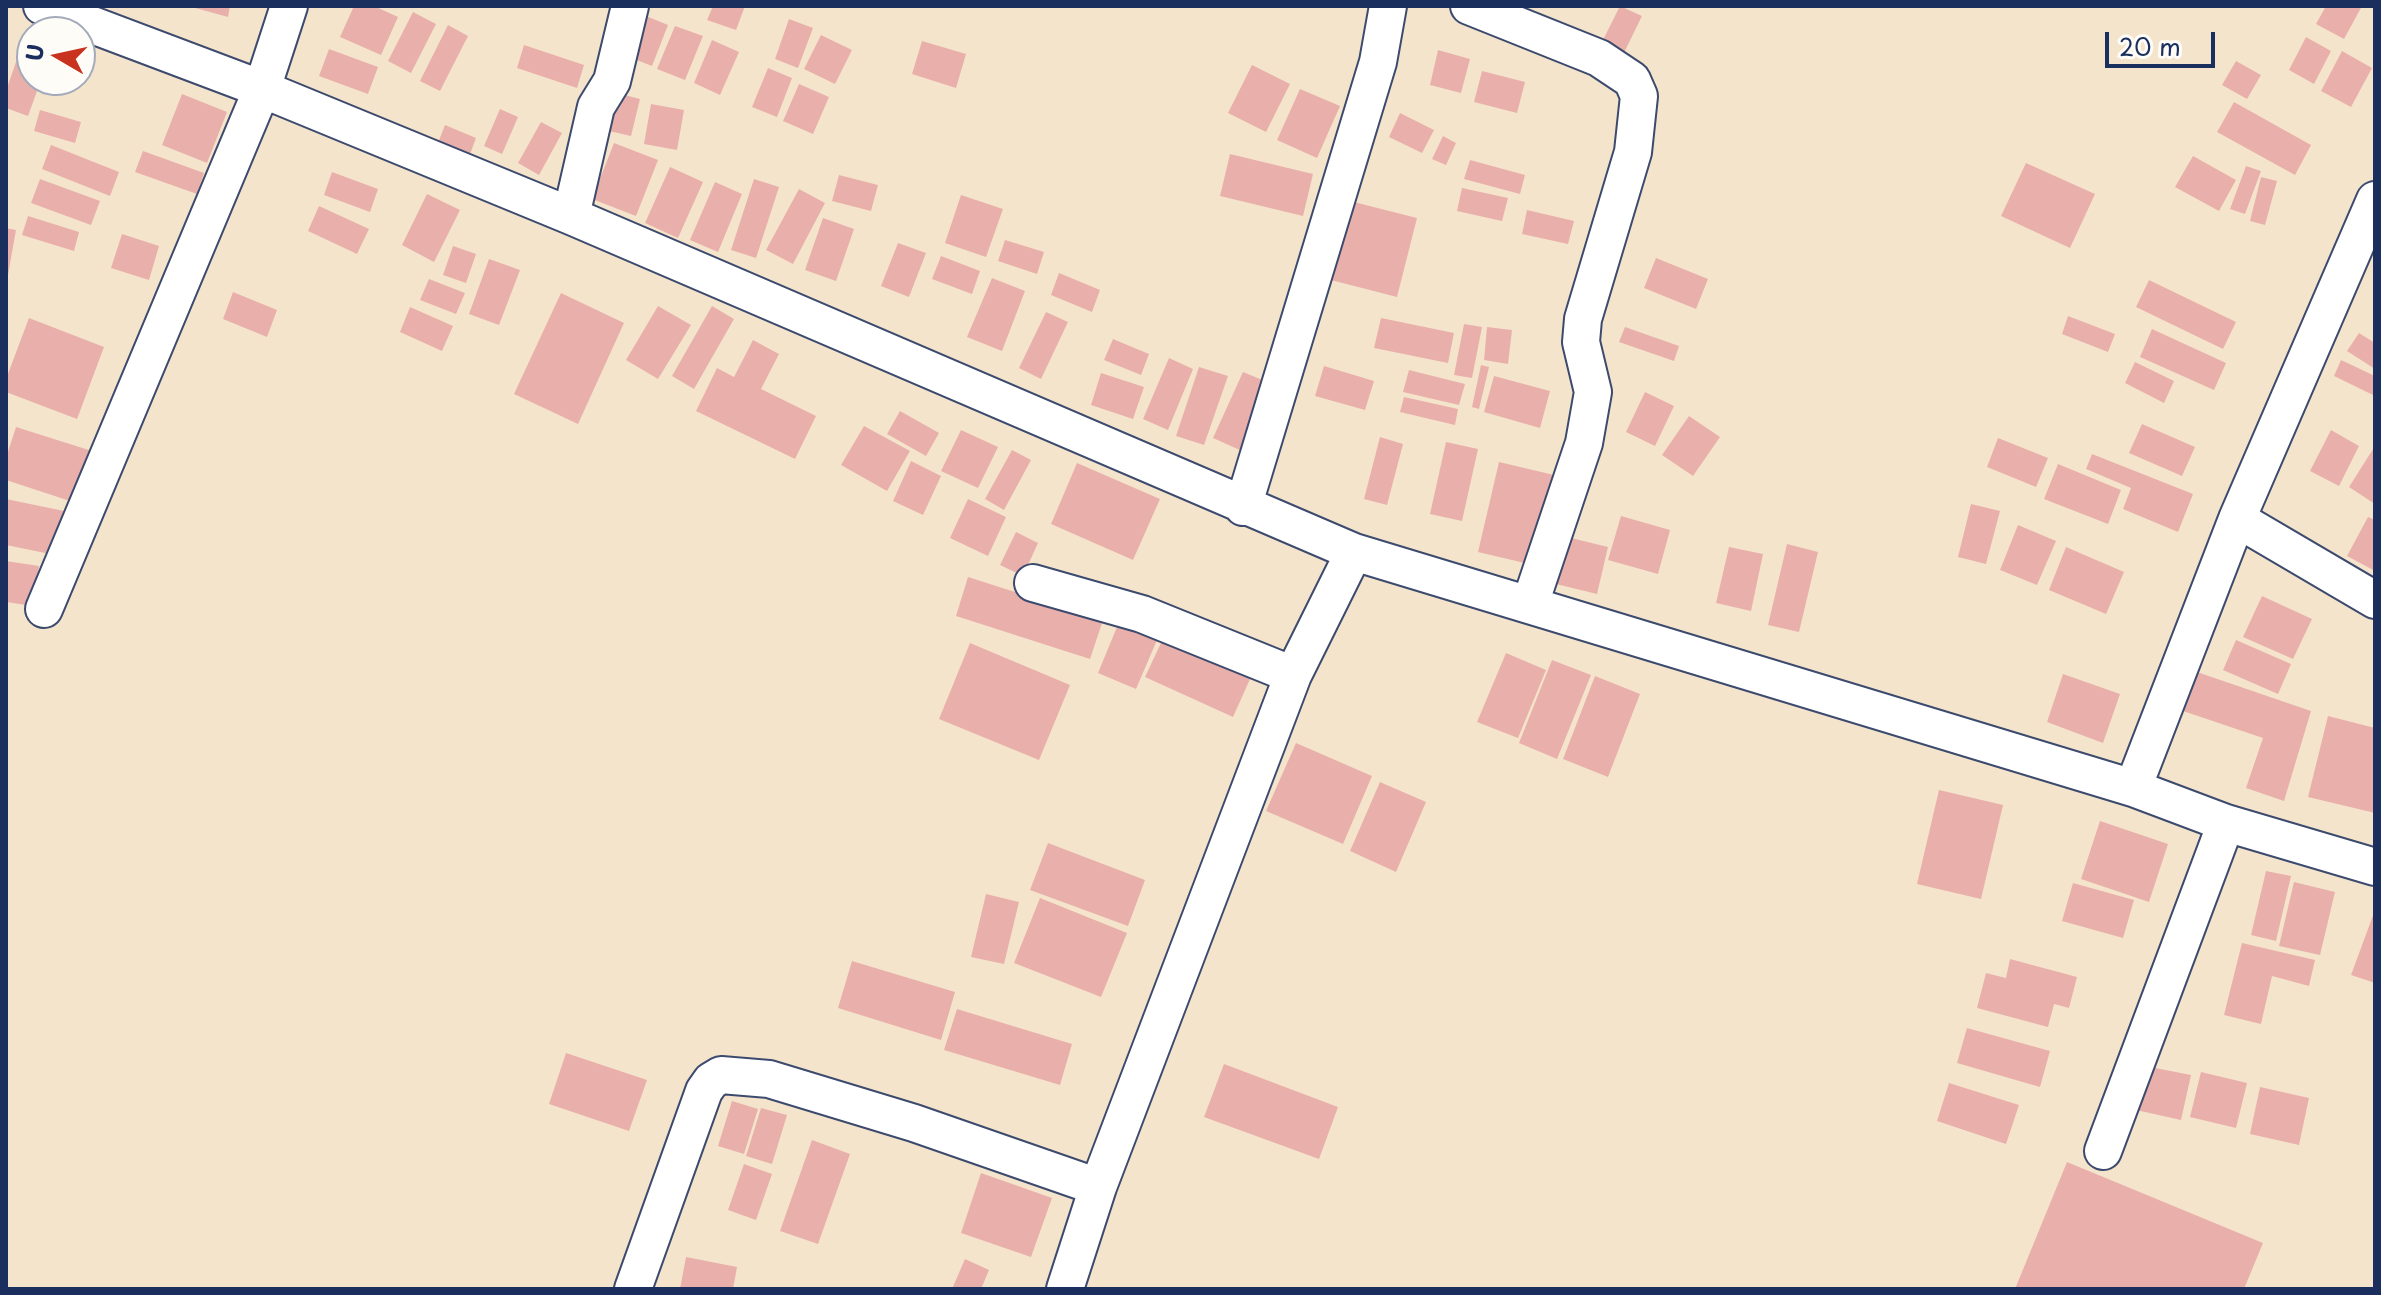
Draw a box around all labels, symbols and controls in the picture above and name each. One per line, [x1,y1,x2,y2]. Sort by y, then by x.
north arrow [16,16,96,96]
scale bar [2109,16,2219,66]
text: 20 m [2119,28,2181,64]
text: U [16,42,51,63]

